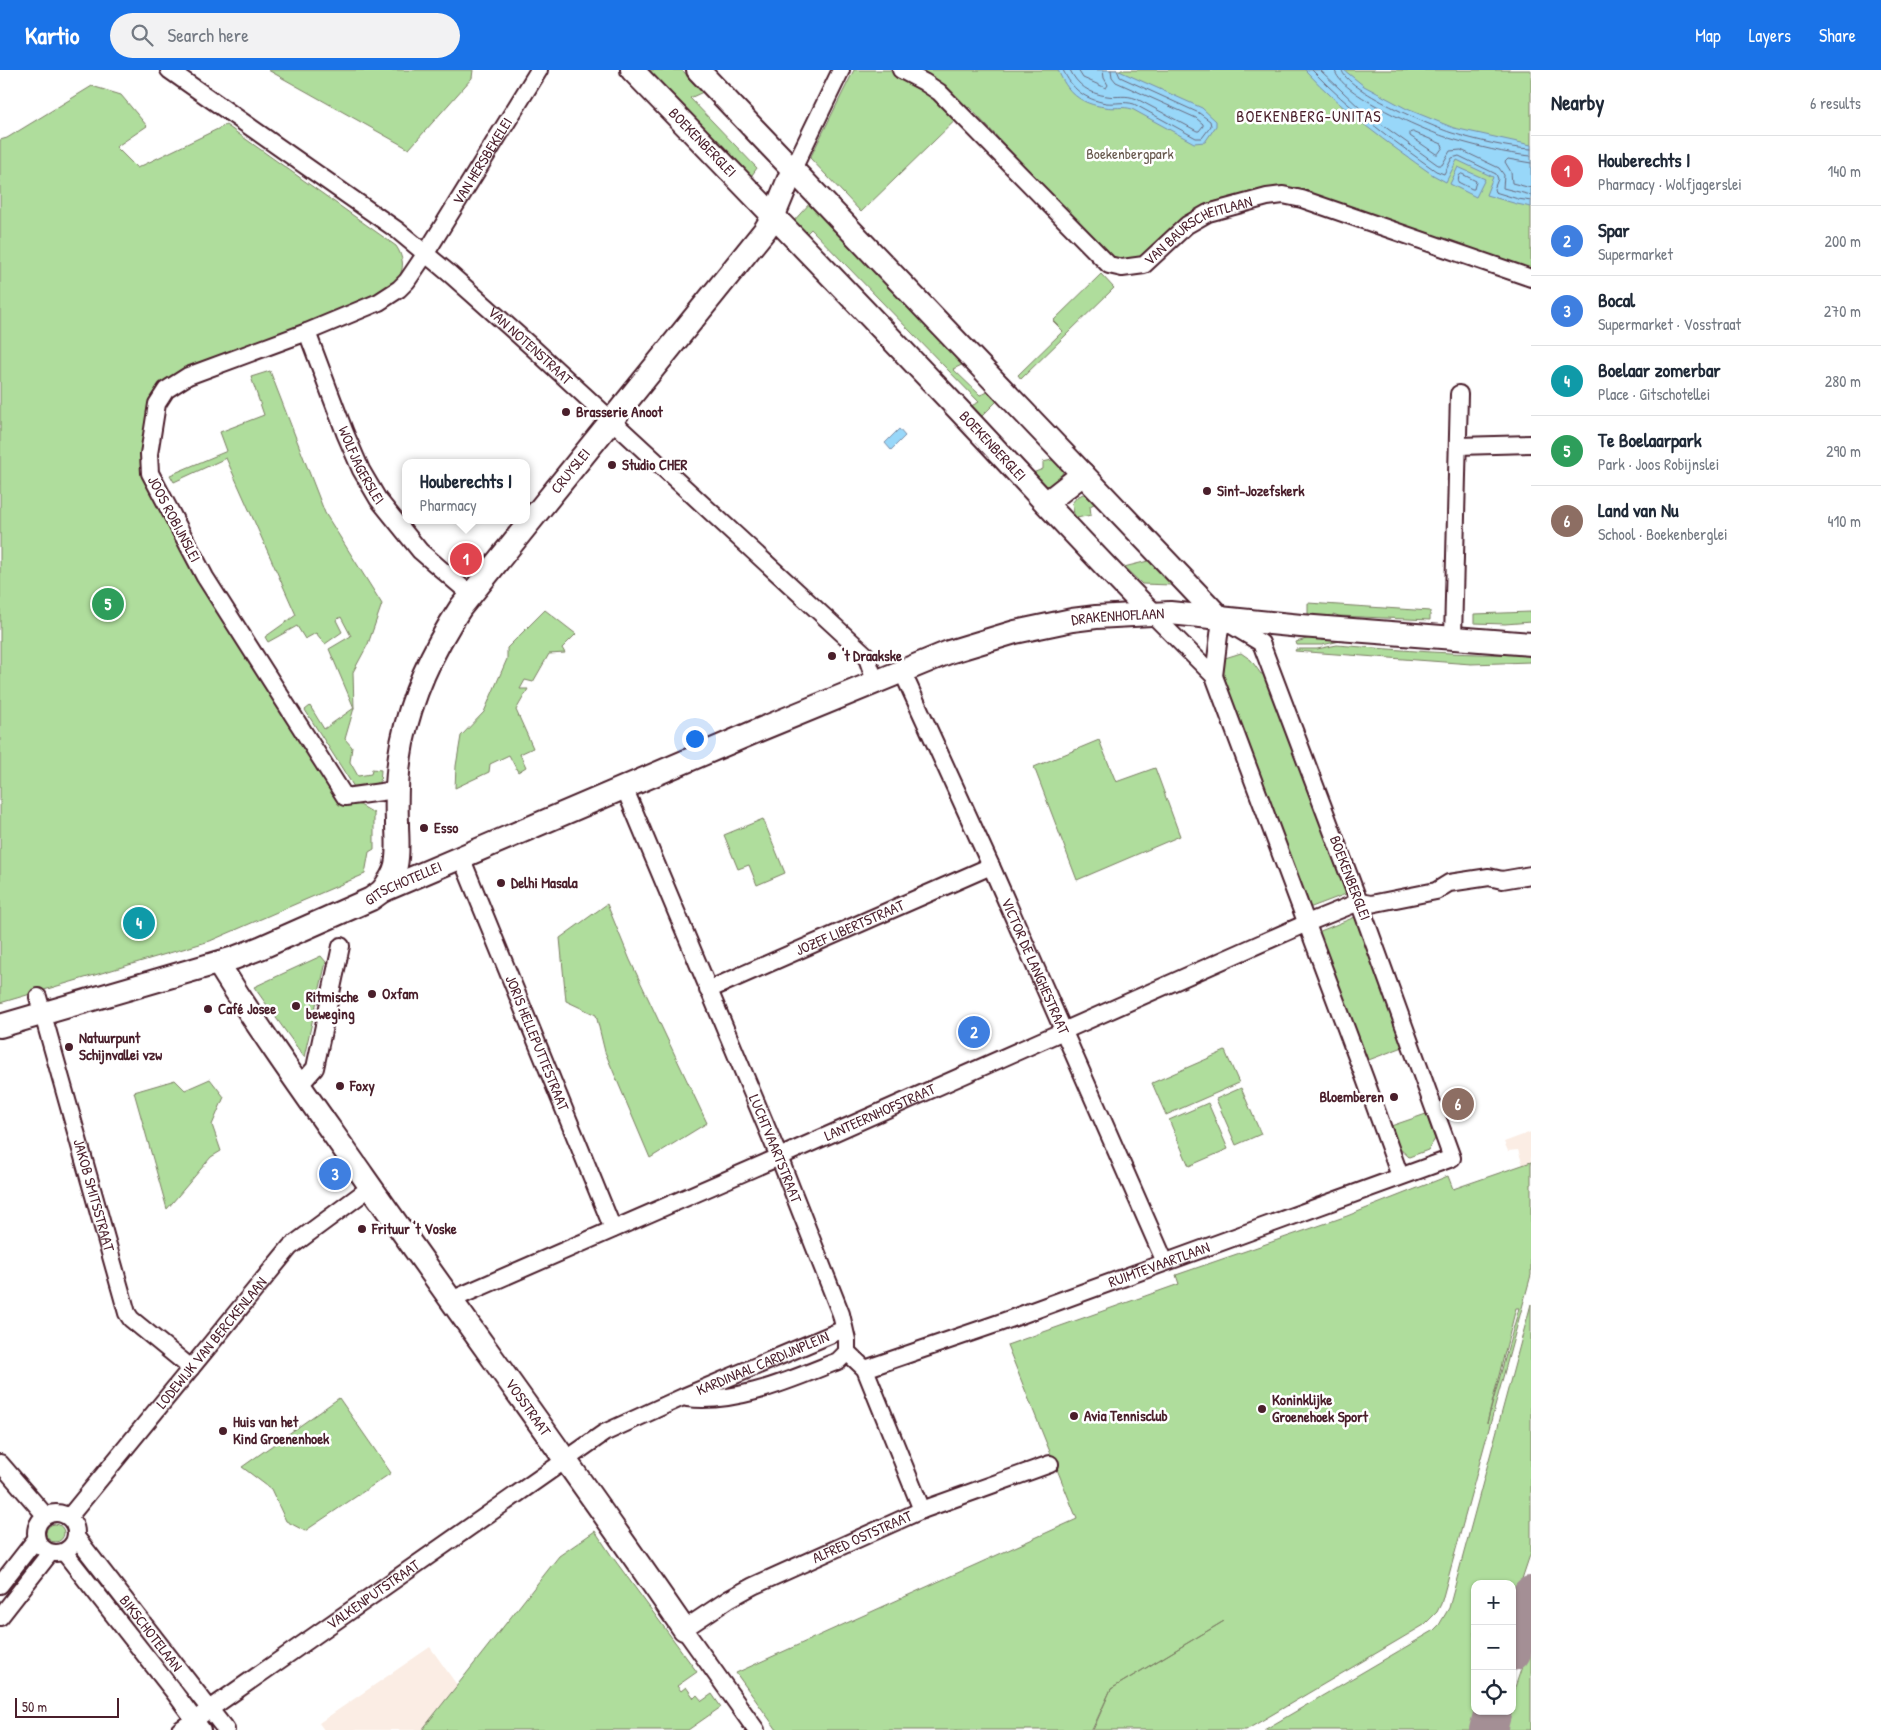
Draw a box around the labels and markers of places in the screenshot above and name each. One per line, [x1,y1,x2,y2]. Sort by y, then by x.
place label: Brasserie Anoot [576,401,664,422]
marker: Brasserie Anoot [560,406,572,418]
place label: Studio CHER [622,454,688,475]
marker: Studio CHER [606,459,618,471]
place label: Sint-Jozefskerk [1217,480,1305,501]
marker: Sint-Jozefskerk [1201,485,1213,497]
pin: 1 [450,540,482,578]
pin: 5 [92,585,124,623]
place label: 't Draakske [842,645,902,666]
marker: 't Draakske [826,650,838,662]
place label: Esso [434,817,458,838]
marker: Esso [418,822,430,834]
place label: Delhi Masala [511,872,578,893]
marker: Delhi Masala [495,877,507,889]
pin: 4 [123,904,155,942]
place label: Oxfam [382,983,419,1004]
place label: Ritmische beweging [306,986,359,1025]
marker: Oxfam [366,988,378,1000]
place label: Café Josee [218,998,276,1019]
marker: Ritmische beweging [290,1000,302,1012]
marker: Café Josee [202,1003,214,1015]
pin: 2 [958,1013,990,1051]
place label: Natuurpunt Schijnvallei vzw [79,1027,162,1065]
marker: Natuurpunt Schijnvallei vzw [63,1041,75,1053]
place label: Foxy [349,1075,375,1097]
marker: Foxy [334,1080,346,1092]
pin: 6 [1442,1085,1474,1123]
place label: Bloemberen [1320,1086,1384,1107]
marker: Bloemberen [1388,1091,1400,1103]
pin: 3 [319,1155,351,1193]
place label: Frituur 't Voske [371,1218,457,1239]
marker: Frituur 't Voske [356,1223,368,1235]
place label: Koninklijke Groenehoek Sport [1272,1389,1369,1428]
marker: Koninklijke Groenehoek Sport [1256,1403,1268,1415]
place label: Avia Tennisclub [1084,1405,1168,1426]
marker: Avia Tennisclub [1068,1410,1080,1422]
place label: Huis van het Kind Groenenhoek [233,1411,330,1449]
marker: Huis van het Kind Groenenhoek [217,1425,229,1437]

